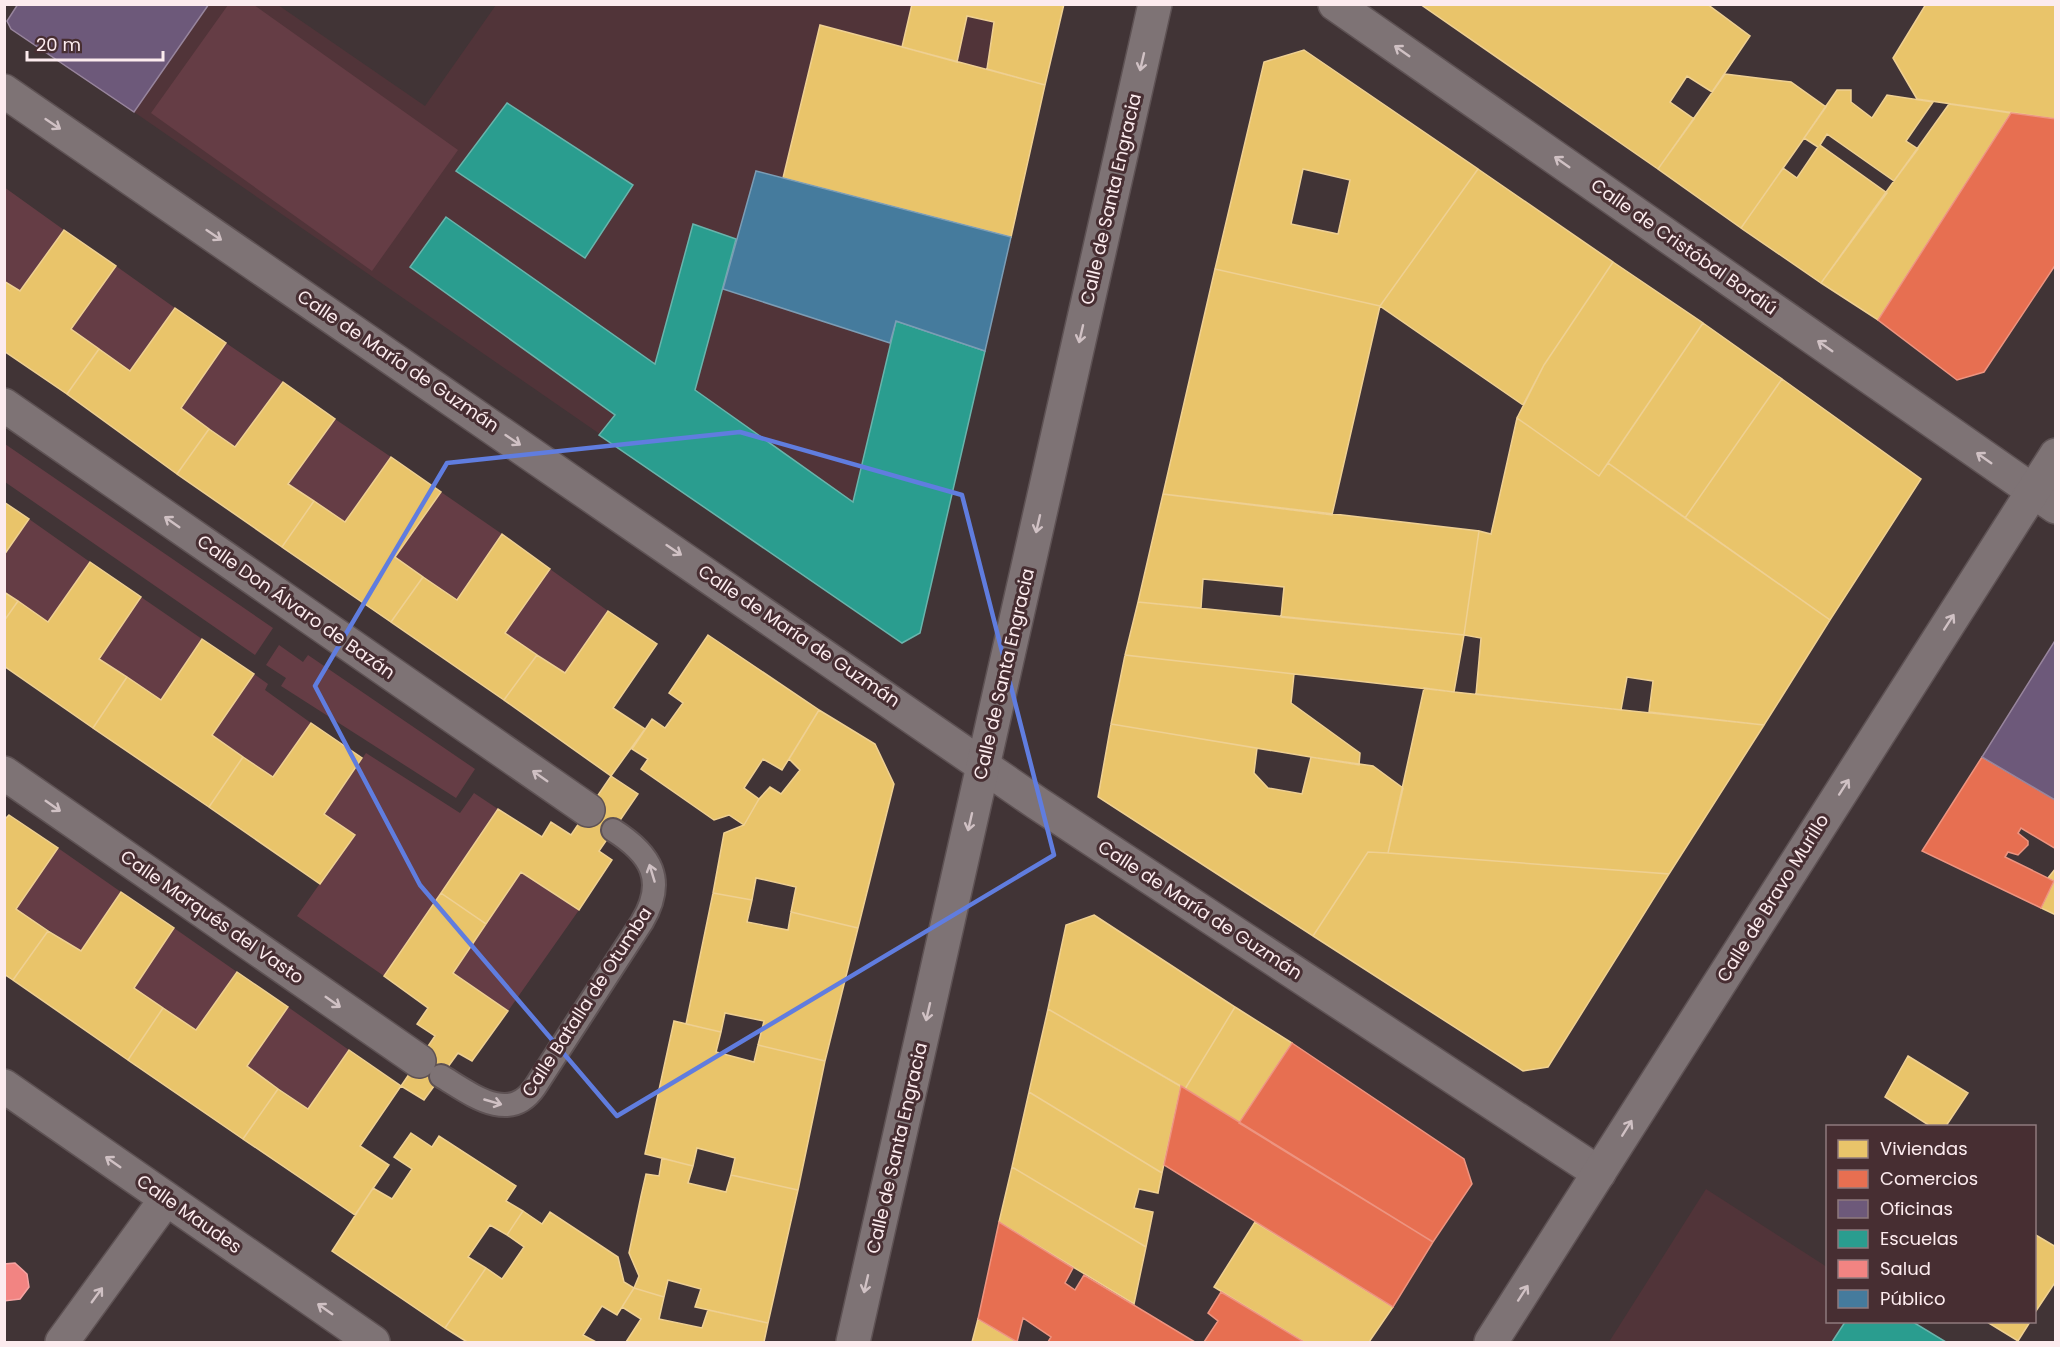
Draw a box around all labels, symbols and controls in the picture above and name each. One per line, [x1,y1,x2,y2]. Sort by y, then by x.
scale bar [27,24,164,62]
text: 20 m [36,32,81,57]
one-way arrow [1394,45,1410,57]
one-way arrow [1136,52,1148,71]
street label: Calle de Santa Engracia [1074,91,1147,307]
one-way arrow [44,118,60,130]
one-way arrow [1554,156,1571,168]
street label: Calle de Cristóbal Bordiú [1586,173,1783,321]
one-way arrow [205,229,221,241]
street label: Calle de María de Guzmán [292,283,504,438]
one-way arrow [1075,324,1086,343]
one-way arrow [1817,340,1834,352]
one-way arrow [504,434,521,446]
one-way arrow [1977,452,1993,464]
one-way arrow [1032,514,1044,533]
one-way arrow [165,516,181,528]
street label: Calle Don Álvaro de Bazán [192,529,400,685]
one-way arrow [665,544,681,556]
street label: Calle de María de Guzmán [693,558,905,713]
street label: Calle de Santa Engracia [967,566,1040,782]
one-way arrow [1943,614,1955,631]
one-way arrow [532,770,548,782]
one-way arrow [1838,779,1850,795]
one-way arrow [44,800,60,812]
street label: Calle de Bravo Murillo [1711,809,1835,987]
one-way arrow [964,812,976,831]
street label: Calle de María de Guzmán [1093,834,1307,985]
street label: Calle Marqués del Vasto [116,844,309,990]
one-way arrow [646,864,657,883]
street label: Calle Batalla de Otumba [516,902,657,1102]
one-way arrow [325,996,341,1008]
one-way arrow [921,1002,933,1021]
street label: Calle de Santa Engracia [860,1040,933,1256]
one-way arrow [483,1097,502,1108]
one-way arrow [1620,1120,1633,1137]
legend [1826,1125,2036,1323]
text: Viviendas [1880,1136,1968,1161]
one-way arrow [105,1156,122,1168]
text: Comercios [1880,1166,1978,1191]
street label: Calle Maudes [132,1168,247,1259]
text: Oficinas [1880,1196,1953,1221]
text: Escuelas [1880,1226,1958,1251]
text: Salud [1880,1256,1931,1281]
one-way arrow [860,1275,872,1294]
one-way arrow [1517,1285,1529,1302]
text: Público [1880,1286,1945,1311]
one-way arrow [91,1288,103,1304]
one-way arrow [317,1303,333,1315]

